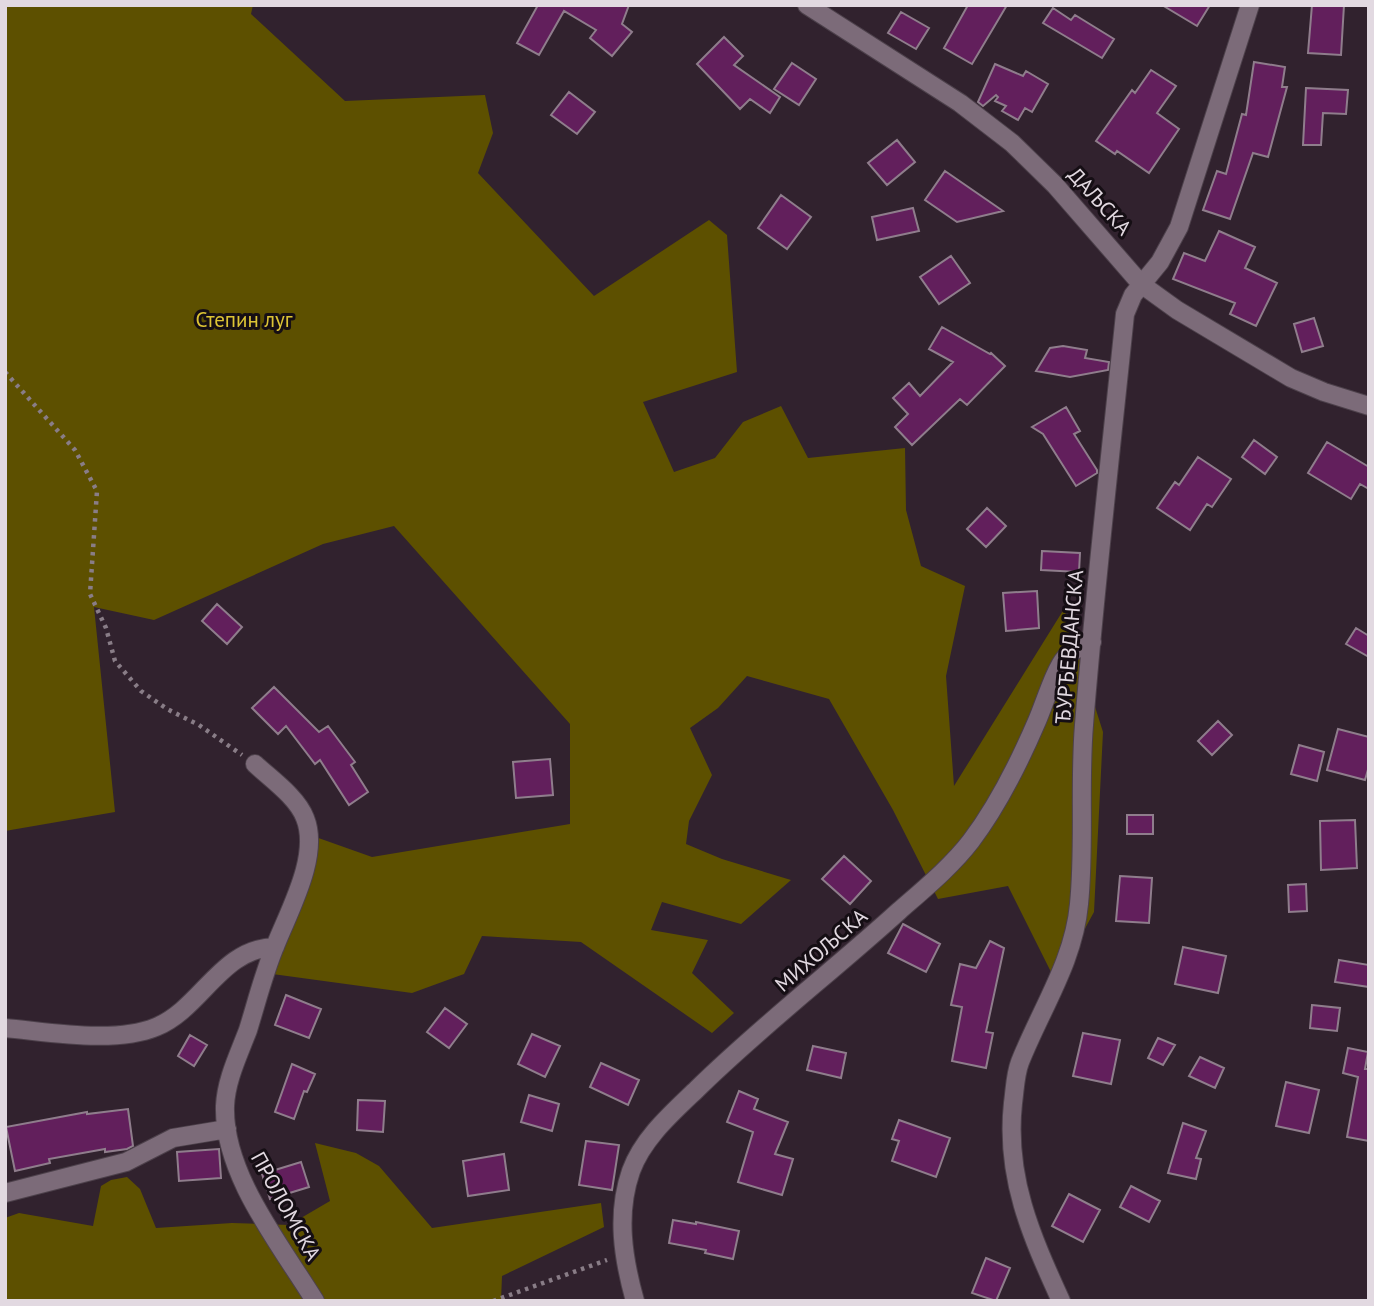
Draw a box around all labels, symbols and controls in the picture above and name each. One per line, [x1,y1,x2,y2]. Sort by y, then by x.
street label: ДАЉСКА [1062,161,1138,241]
park label: Степин луг [195,306,293,333]
street label: ЂУРЂЕВДАНСКА [1049,568,1089,725]
street label: МИХОЉСКА [769,902,873,997]
street label: ПРОЛОМСКА [245,1147,327,1266]

